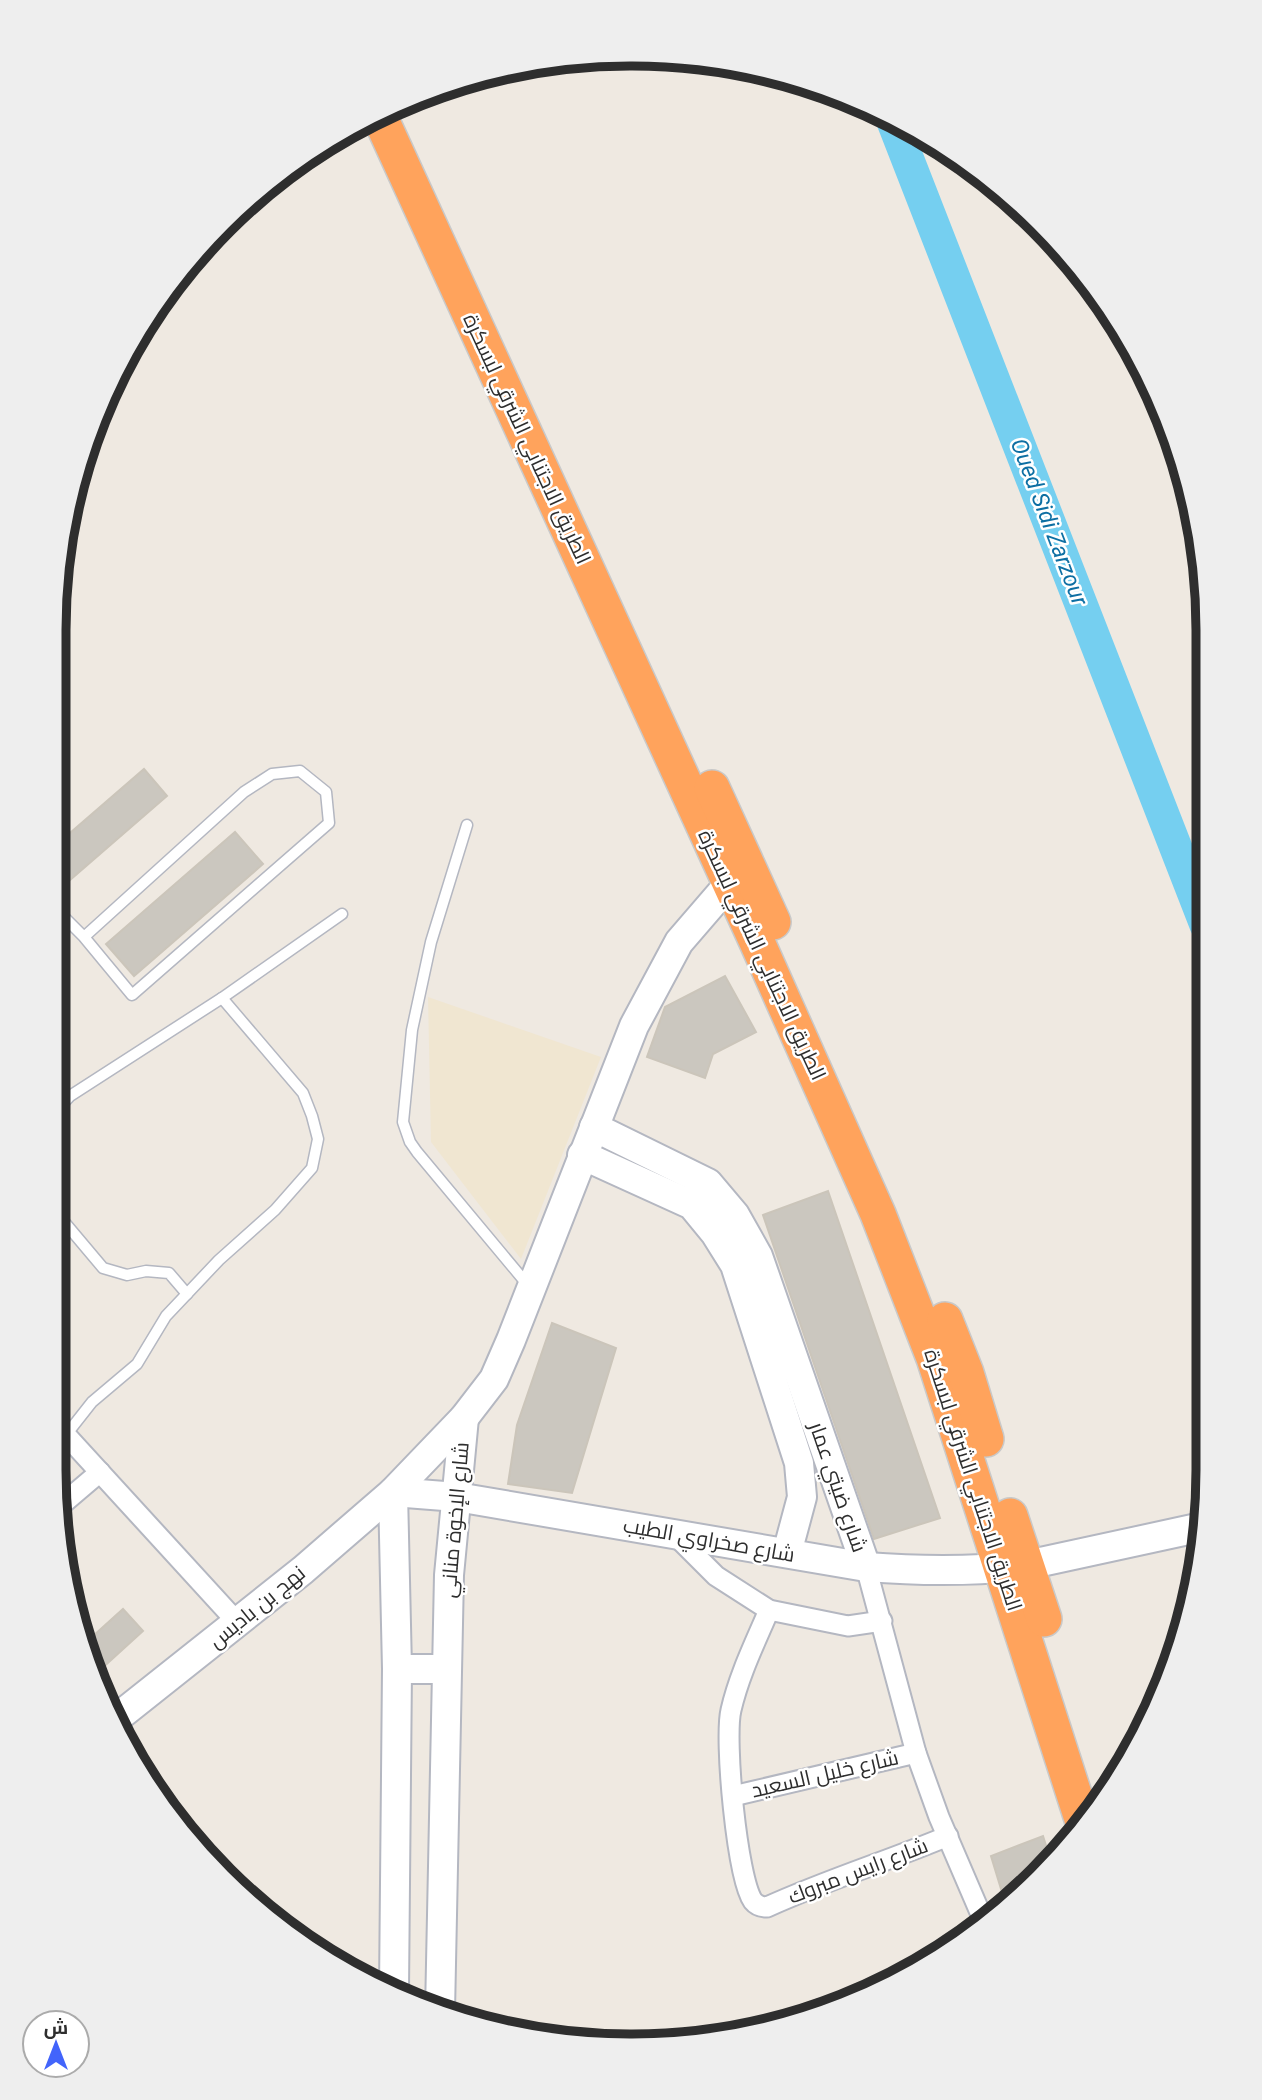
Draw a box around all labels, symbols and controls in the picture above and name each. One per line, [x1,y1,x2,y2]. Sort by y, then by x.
street label: الطريق الاجتنابي الشرقي لبسكرة [455,310,596,570]
water label: Oued Sidi Zarzour [1005,435,1094,611]
street label: الطريق الاجتنابي الشرقي لبسكرة [690,826,831,1086]
street label: الطريق الاجتنابي الشرقي لبسكرة [916,1346,1027,1615]
street label: شارع ضيتي عمار [800,1418,872,1557]
street label: شارع الإخوة مناني [436,1441,478,1599]
street label: شارع صخراوي الطيب [621,1513,797,1571]
street label: نهج بن باديس [204,1561,311,1655]
street label: شارع خليل السعيد [749,1745,901,1805]
street label: شارع رايس مبروك [785,1833,932,1911]
north arrow [21,2009,91,2079]
text: ش [44,2016,68,2039]

